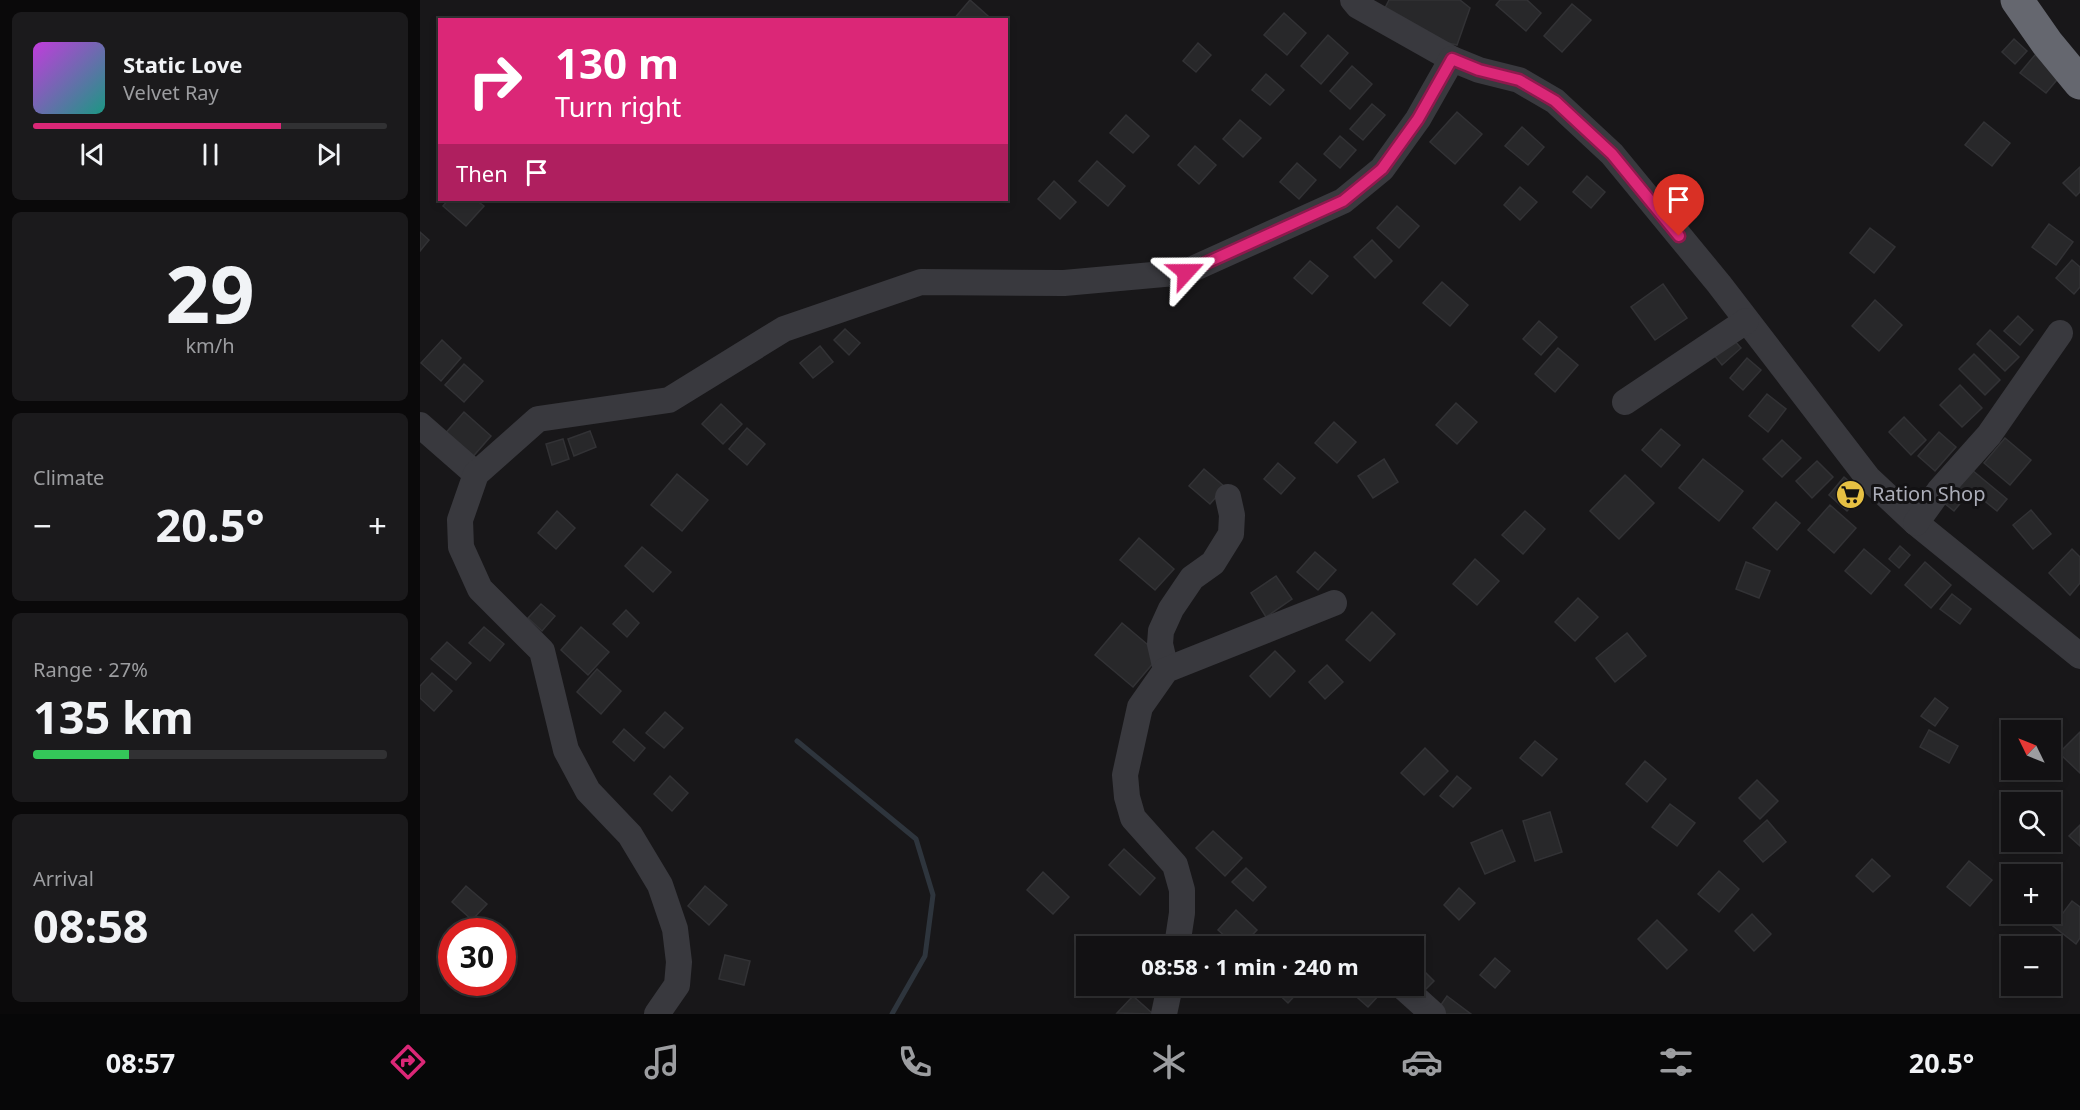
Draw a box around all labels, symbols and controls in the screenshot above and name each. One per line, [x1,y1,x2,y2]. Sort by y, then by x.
text: 130 m [555,34,679,91]
icon: right [456,42,534,120]
text: Static Love [123,49,242,79]
text: Velvet Ray [123,79,219,106]
text: Turn right [555,88,681,125]
icon: previous [76,138,109,171]
icon: pause [194,138,227,171]
icon: next [312,138,345,171]
icon: arrive [520,156,553,189]
text: Then [456,158,508,188]
pin [1653,174,1704,236]
icon: arrive [1662,183,1695,216]
text: 29 [165,240,255,346]
position arrow [1154,240,1218,304]
text: km/h [185,332,235,359]
text: Climate [33,464,104,491]
supermarket icon: Ration Shop [1835,478,1867,510]
place label: Ration Shop [1872,480,1985,507]
text: 20.5° [156,494,264,555]
text: − [33,503,52,548]
text: + [368,503,387,548]
text: Range · 27% [33,656,148,683]
text: 135 km [33,686,194,747]
north arrow [2001,720,2061,780]
map controls [2001,720,2061,996]
button: search [2001,792,2061,852]
button: + [2001,864,2061,924]
text: Arrival [33,865,94,892]
text: 08:58 [33,895,149,956]
speed limit sign: 30 [438,918,516,996]
button: − [2001,936,2061,996]
text: 08:58 · 1 min · 240 m [1141,951,1359,981]
icon: directions [387,1041,429,1083]
icon: music [641,1041,683,1083]
icon: phone [894,1041,936,1083]
icon: climate [1148,1041,1190,1083]
icon: car [1401,1041,1443,1083]
icon: filters [1655,1041,1697,1083]
text: 08:57 [106,1044,175,1081]
text: 20.5° [1909,1044,1974,1081]

